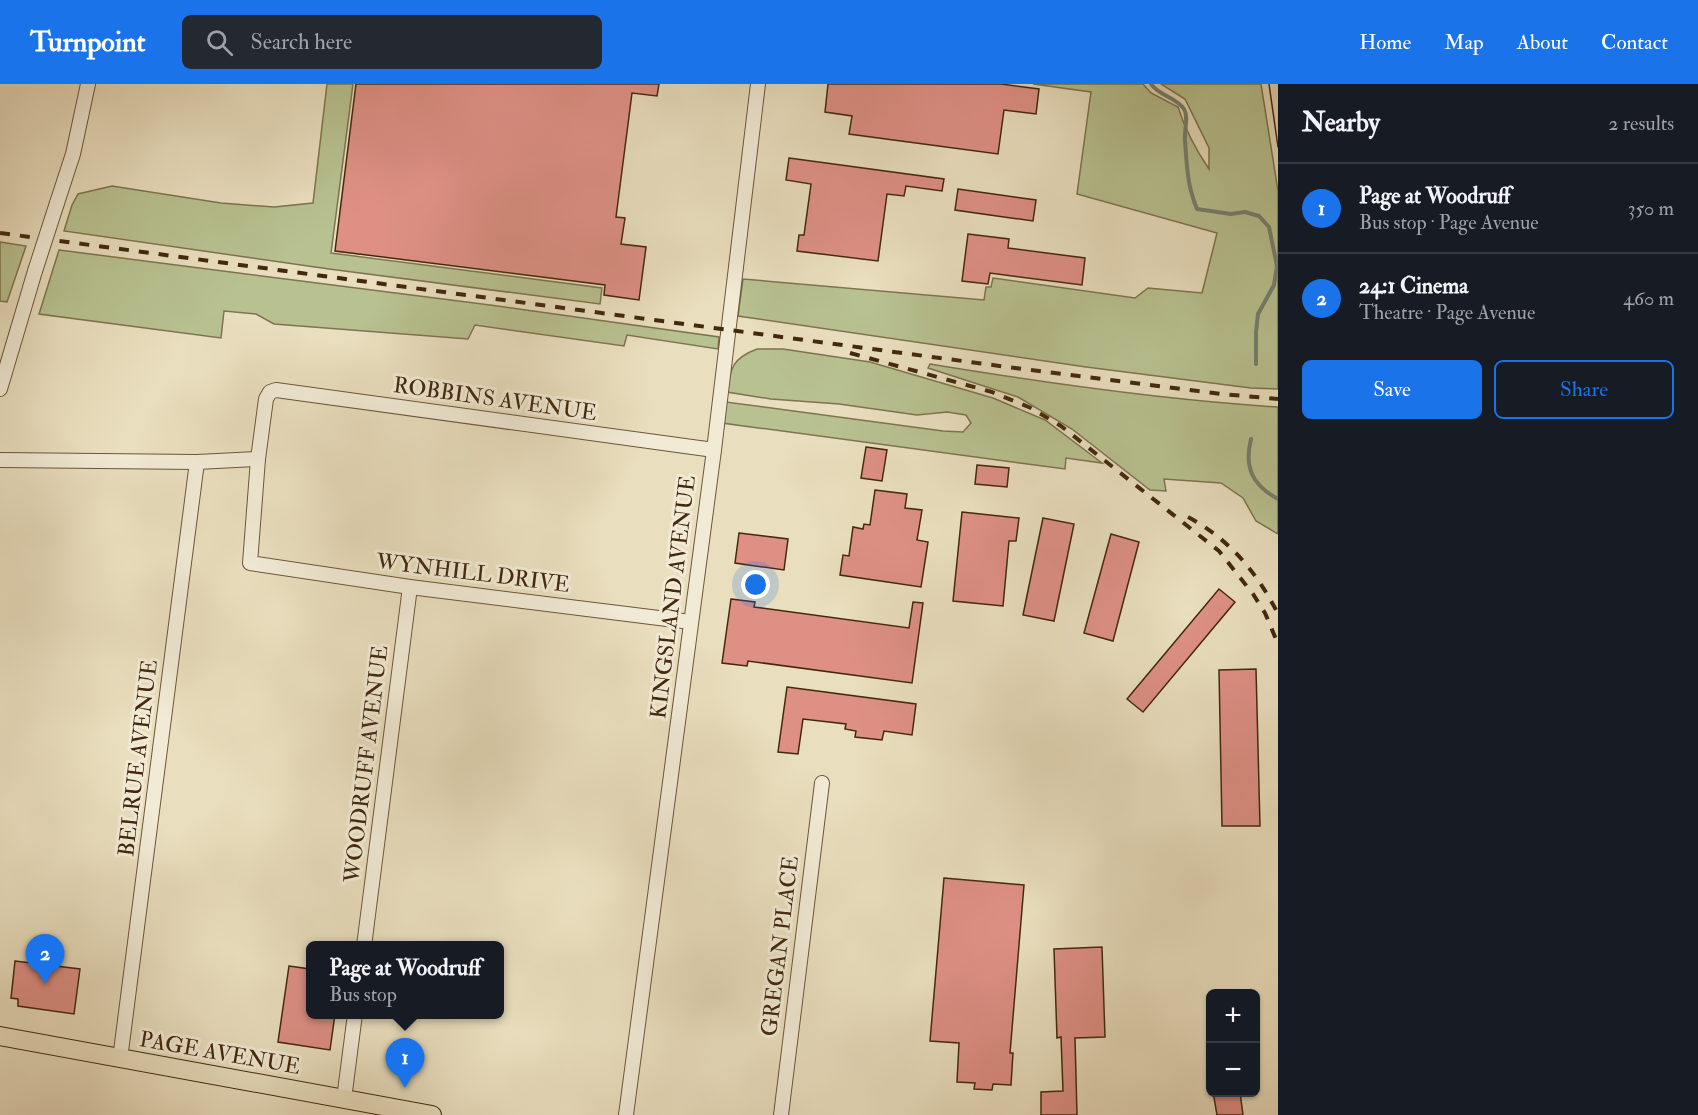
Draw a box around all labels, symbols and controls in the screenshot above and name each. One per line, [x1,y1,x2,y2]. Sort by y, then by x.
search box [182,15,602,69]
text: Turnpoint [30,25,146,60]
icon: search [203,26,236,59]
text: Search here [251,28,352,56]
text: Home [1359,29,1411,56]
text: Map [1444,29,1484,56]
text: About [1517,29,1568,56]
text: Contact [1601,29,1668,56]
text: Nearby [1302,107,1380,139]
text: 2 results [1608,111,1674,136]
text: Page at Woodruff [1359,182,1510,210]
text: 1 [1318,196,1325,221]
text: 350 m [1628,196,1674,221]
text: Bus stop · Page Avenue [1359,210,1539,235]
text: 24:1 Cinema [1359,272,1468,300]
text: 2 [1316,286,1327,311]
text: 460 m [1623,286,1674,311]
text: Theatre · Page Avenue [1359,300,1535,325]
button: Save [1302,360,1482,419]
button: Share [1494,360,1674,419]
street label: ROBBINS AVENUE [391,371,599,427]
street label: KINGSLAND AVENUE [644,474,702,720]
street label: WYNHILL DRIVE [374,547,572,599]
your location [741,570,770,599]
street label: WOODRUFF AVENUE [337,644,394,885]
street label: BELRUE AVENUE [112,658,164,858]
street label: GREGAN PLACE [755,854,805,1038]
pin: 2 [26,934,64,984]
popup [306,941,504,1019]
text: Page at Woodruff [329,954,481,982]
text: Bus stop [329,982,397,1007]
map controls [1206,989,1260,1097]
button: + [1206,989,1260,1043]
street label: PAGE AVENUE [137,1025,303,1081]
pin: 1 [386,1038,424,1088]
button: − [1206,1043,1260,1097]

